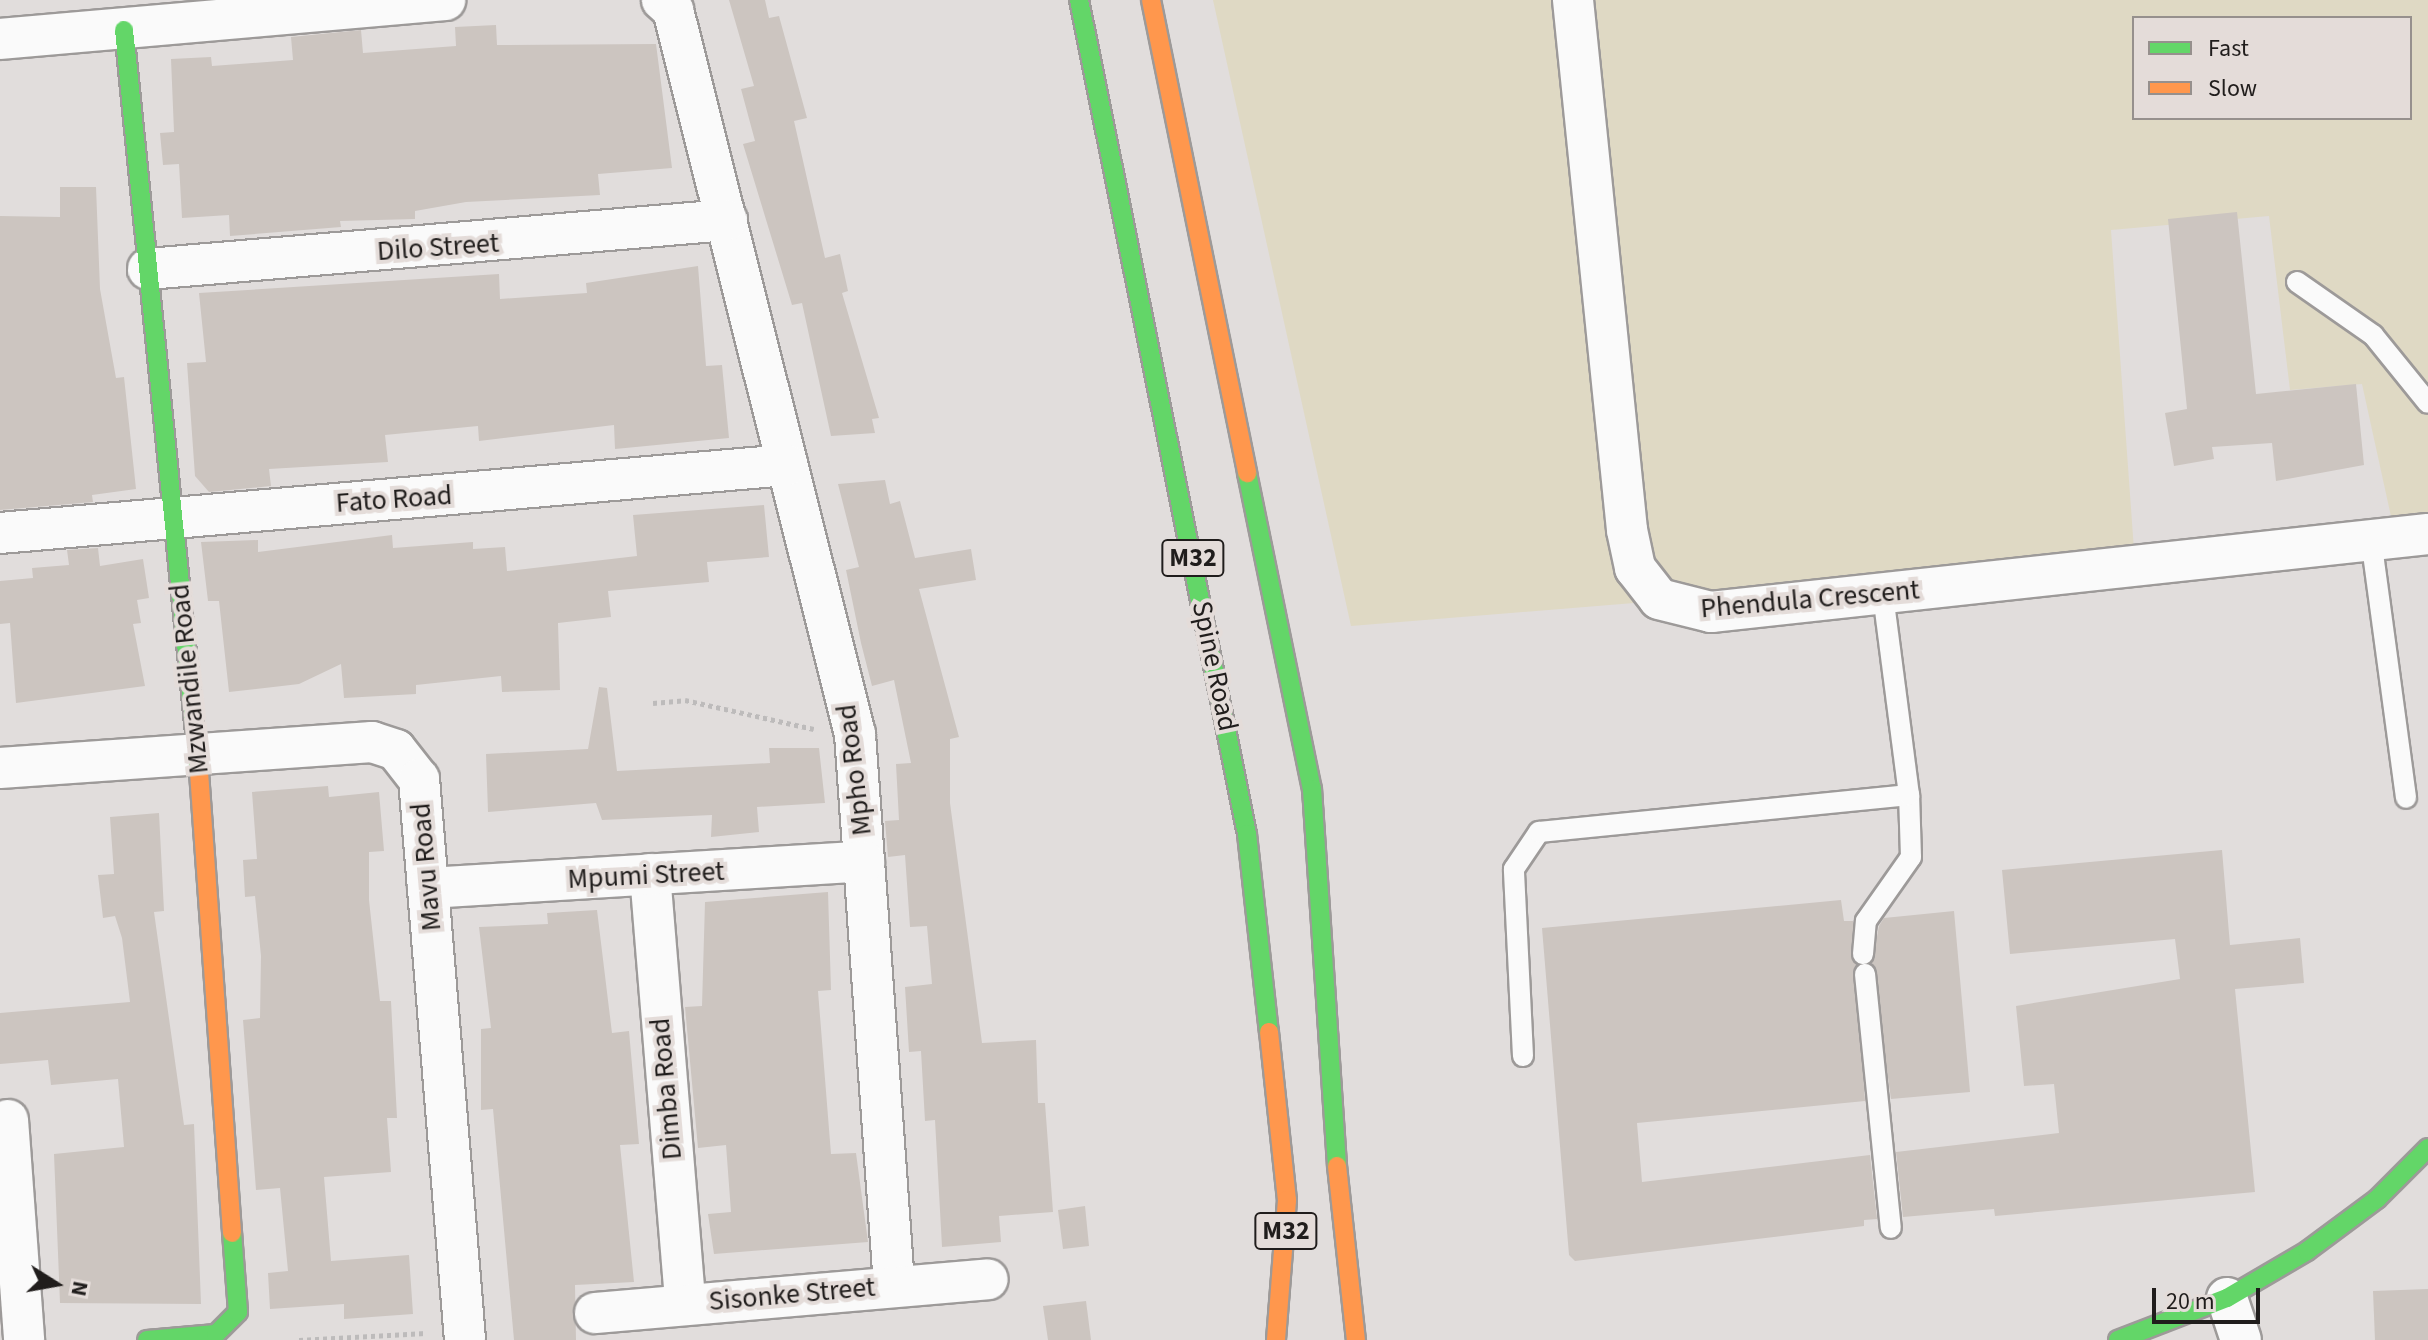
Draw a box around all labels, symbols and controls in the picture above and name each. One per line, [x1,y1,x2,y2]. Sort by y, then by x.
legend [2132,16,2412,120]
text: Fast [2208,31,2249,66]
text: Slow [2208,71,2257,106]
street label: Dilo Street [376,226,500,268]
street label: Fato Road [335,478,453,520]
road number: M32 [1161,536,1225,580]
street label: Phendula Crescent [1699,573,1921,625]
street label: Mzwandile Road [162,582,216,776]
street label: Spine Road [1185,598,1245,734]
street label: Mpho Road [829,702,879,838]
street label: Mavu Road [404,802,448,932]
street label: Mpumi Street [567,854,725,896]
street label: Dimba Road [643,1017,689,1161]
road number: M32 [1254,1209,1318,1253]
north arrow [16,1244,96,1324]
street label: Sisonke Street [707,1270,877,1318]
scale bar [2156,1272,2264,1322]
text: N [62,1278,97,1299]
text: 20 m [2166,1284,2215,1319]

